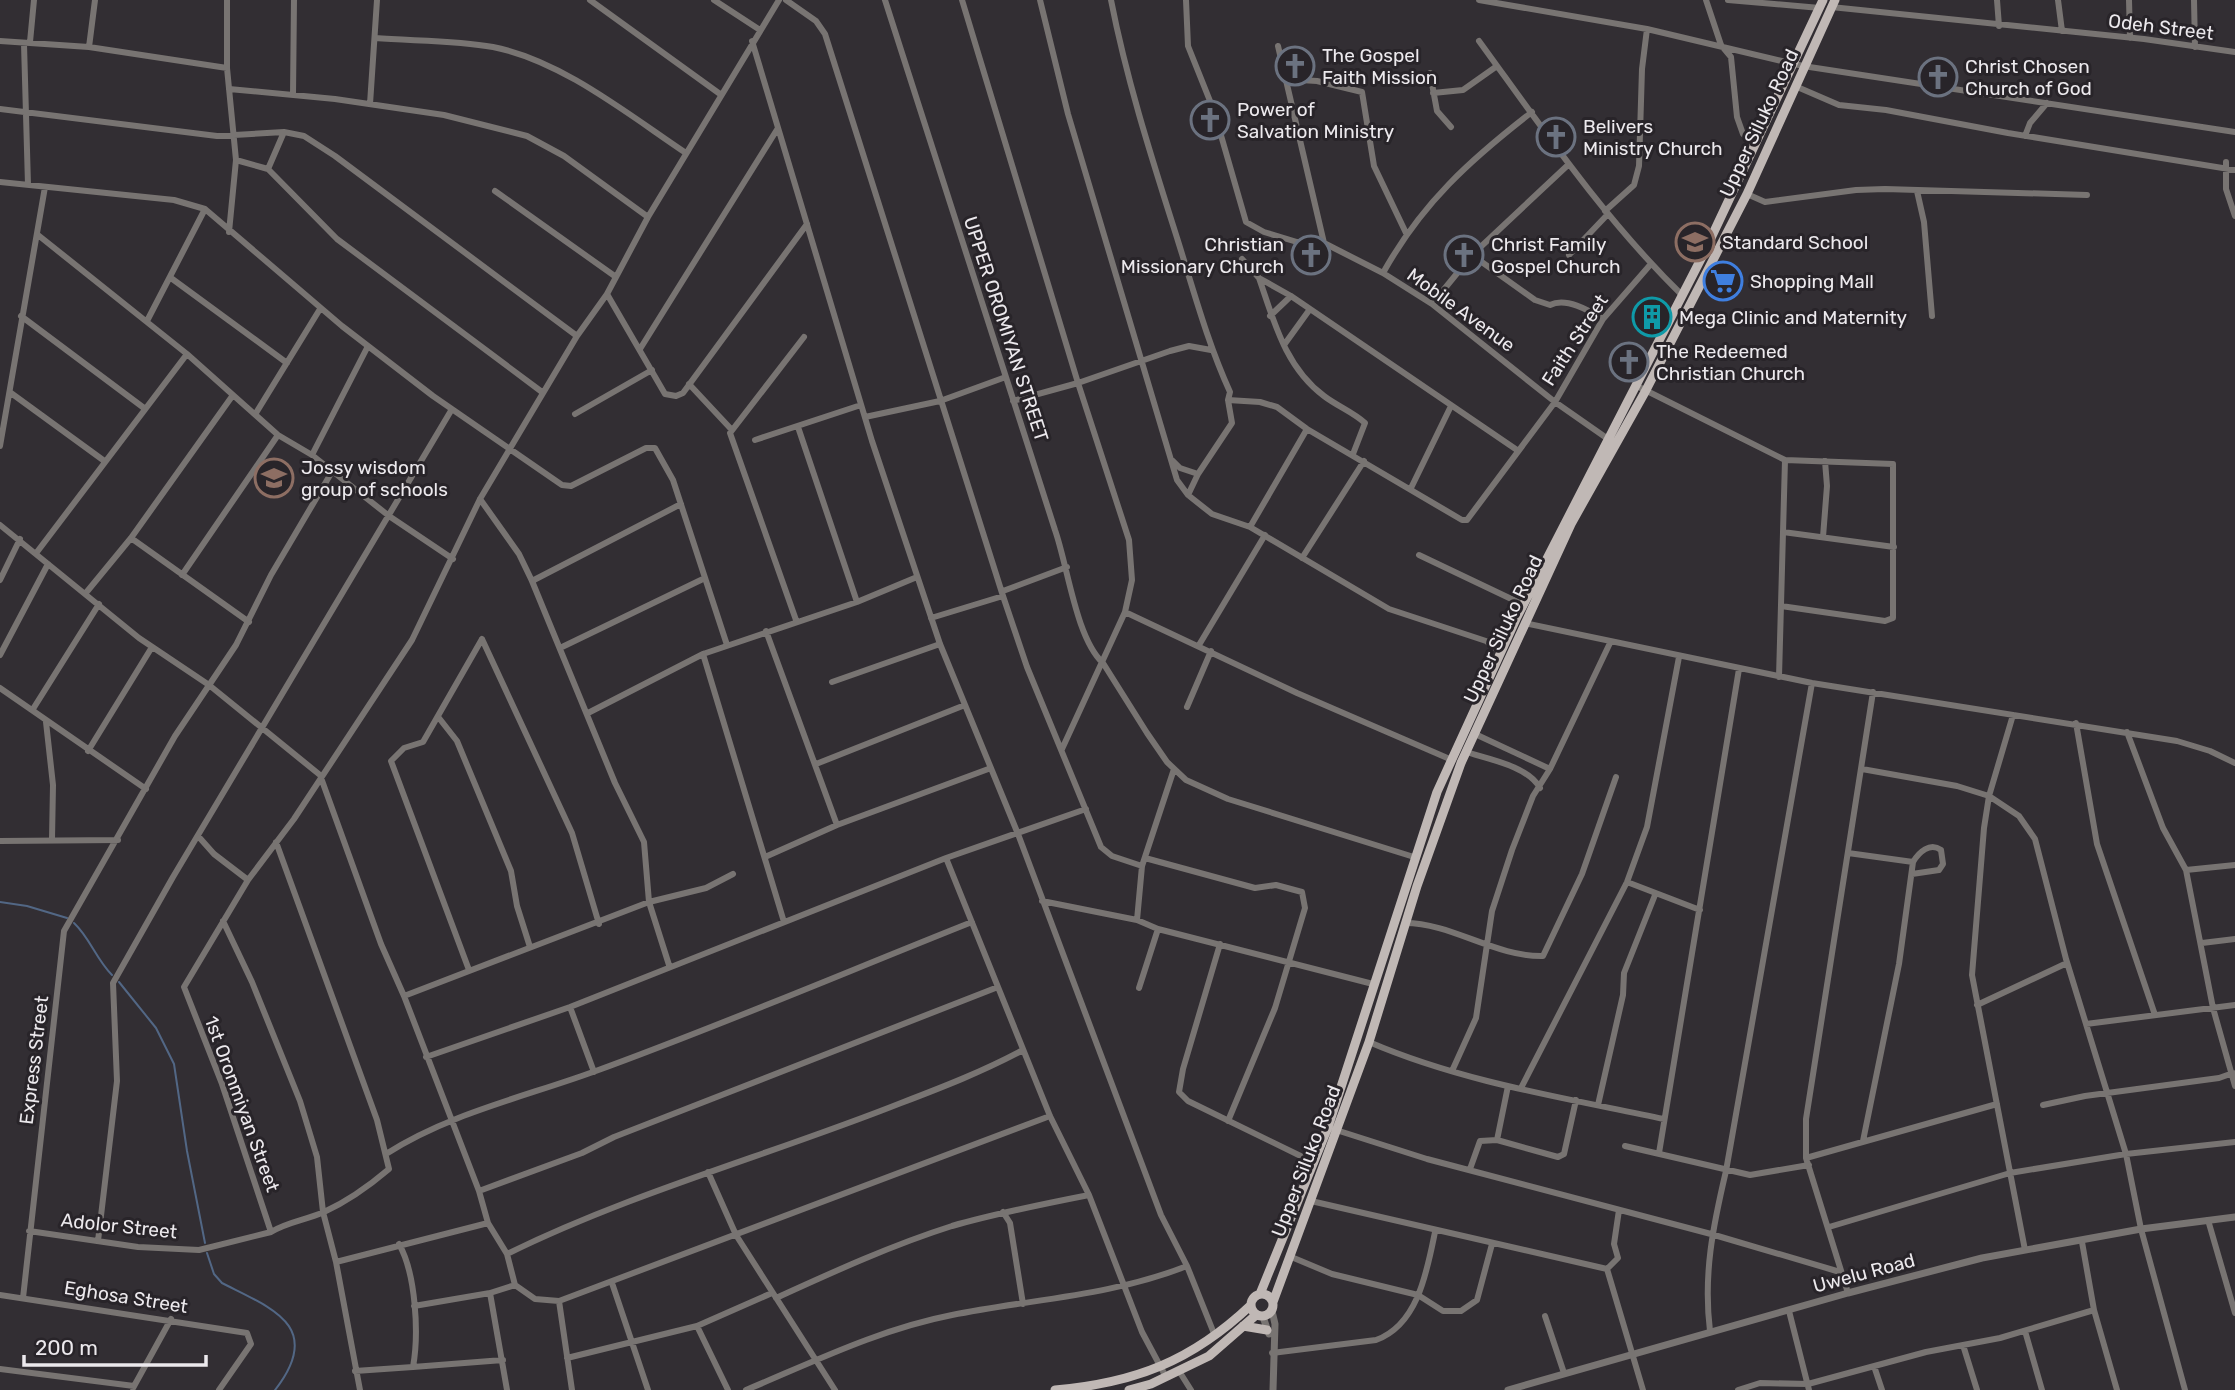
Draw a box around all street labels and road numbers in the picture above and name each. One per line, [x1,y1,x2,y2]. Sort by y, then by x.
street label: Odeh Street [2107,9,2216,45]
street label: Upper Siluko Road [1715,45,1803,201]
street label: UPPER OROMIYAN STREET [959,213,1053,445]
street label: Mobile Avenue [1403,263,1519,357]
street label: Faith Street [1537,290,1613,390]
street label: Upper Siluko Road [1459,551,1547,707]
street label: Express Street [15,994,53,1126]
street label: 1st Oronmiyan Street [199,1013,285,1196]
street label: Upper Siluko Road [1267,1082,1345,1240]
street label: Adolor Street [60,1208,179,1244]
street label: Uwelu Road [1810,1248,1918,1298]
street label: Eghosa Street [62,1276,190,1318]

